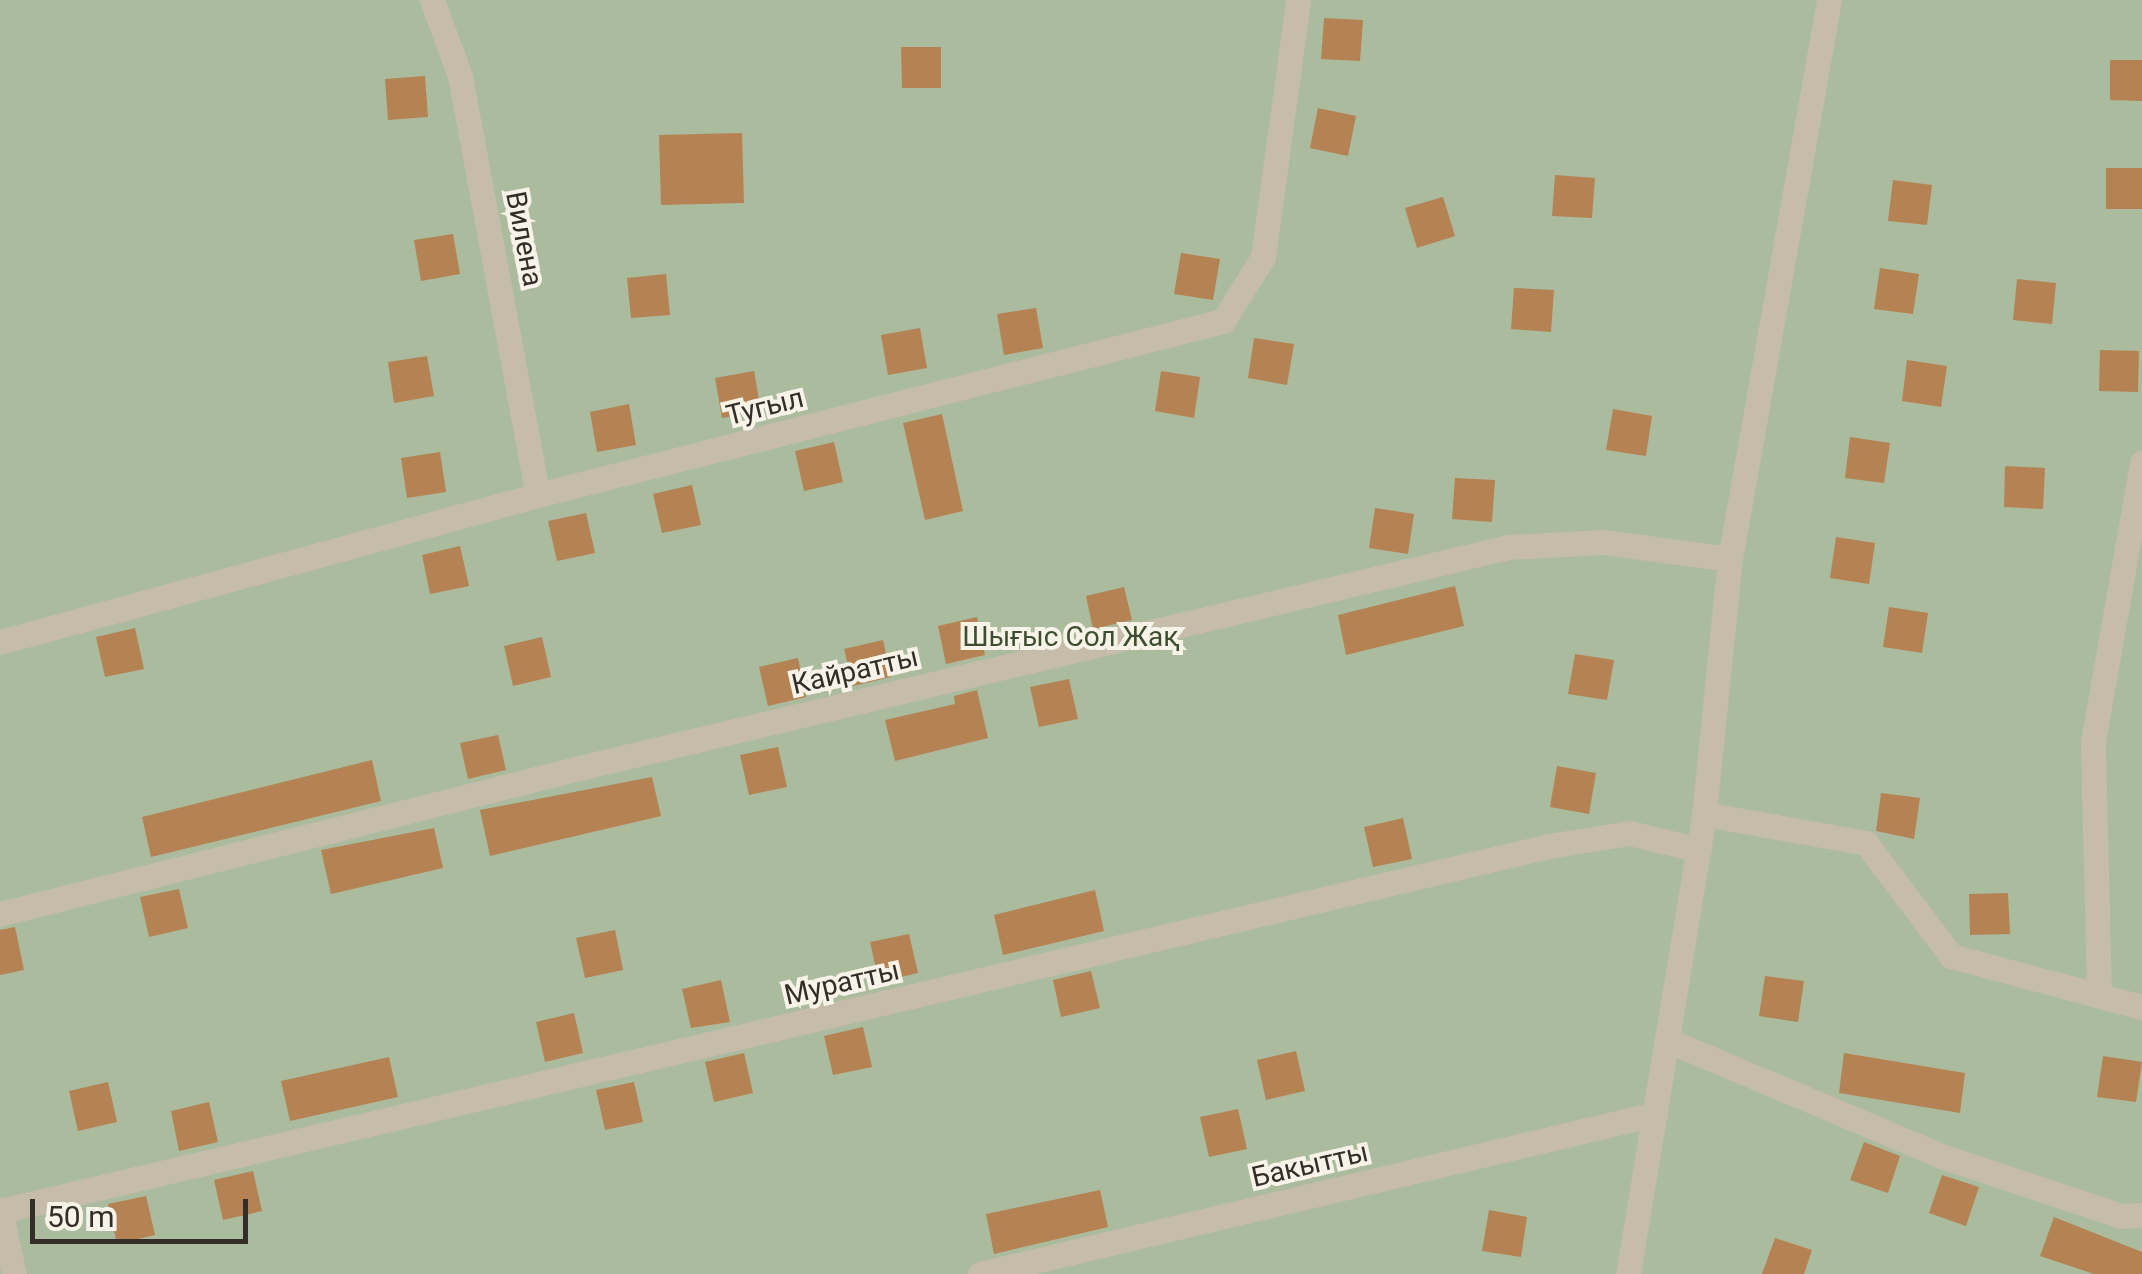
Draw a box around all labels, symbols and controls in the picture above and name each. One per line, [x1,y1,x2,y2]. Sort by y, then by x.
street label: Вилена [498,189,550,289]
street label: Тугыл [723,381,807,433]
park label: Шығыс Сол Жақ [962,620,1180,654]
street label: Кайратты [788,640,922,702]
street label: Муратты [781,953,903,1013]
street label: Бакытты [1249,1135,1371,1195]
scale bar [35,1179,252,1241]
text: 50 m [47,1199,114,1234]

